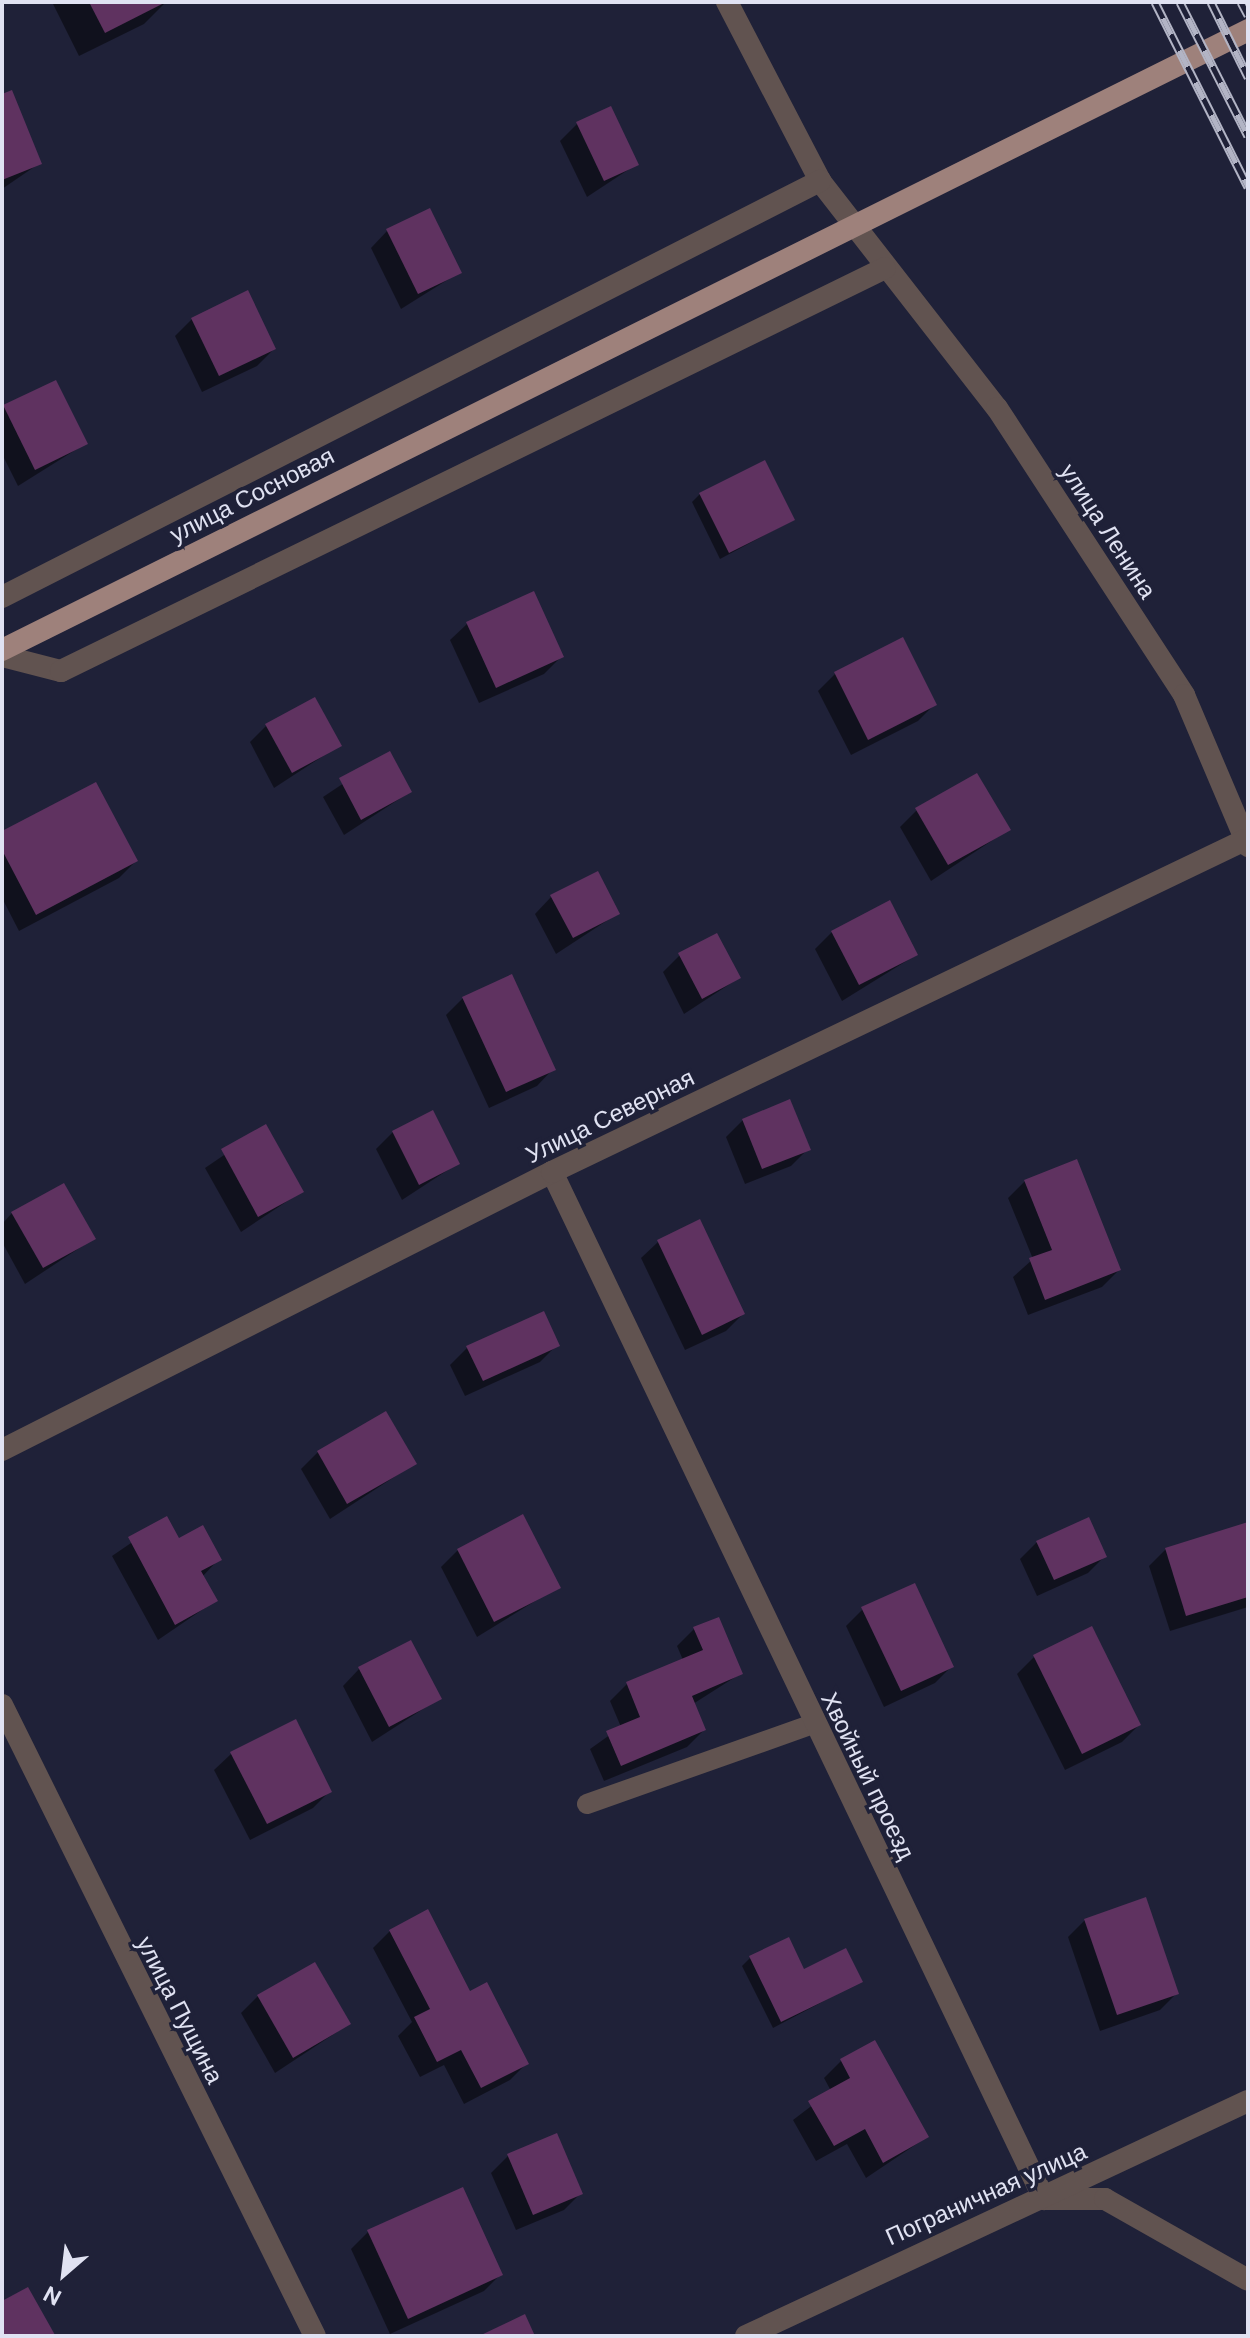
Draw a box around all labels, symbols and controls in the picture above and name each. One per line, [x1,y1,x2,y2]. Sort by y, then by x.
street label: улица Сосновая [165,441,339,549]
street label: улица Ленина [1054,458,1162,604]
street label: Улица Северная [521,1063,699,1169]
street label: Хвойный проезд [815,1688,921,1864]
street label: улица Пущина [131,1932,229,2088]
street label: Пограничная улица [881,2137,1091,2251]
north arrow [24,2234,104,2314]
text: N [39,2279,66,2312]

